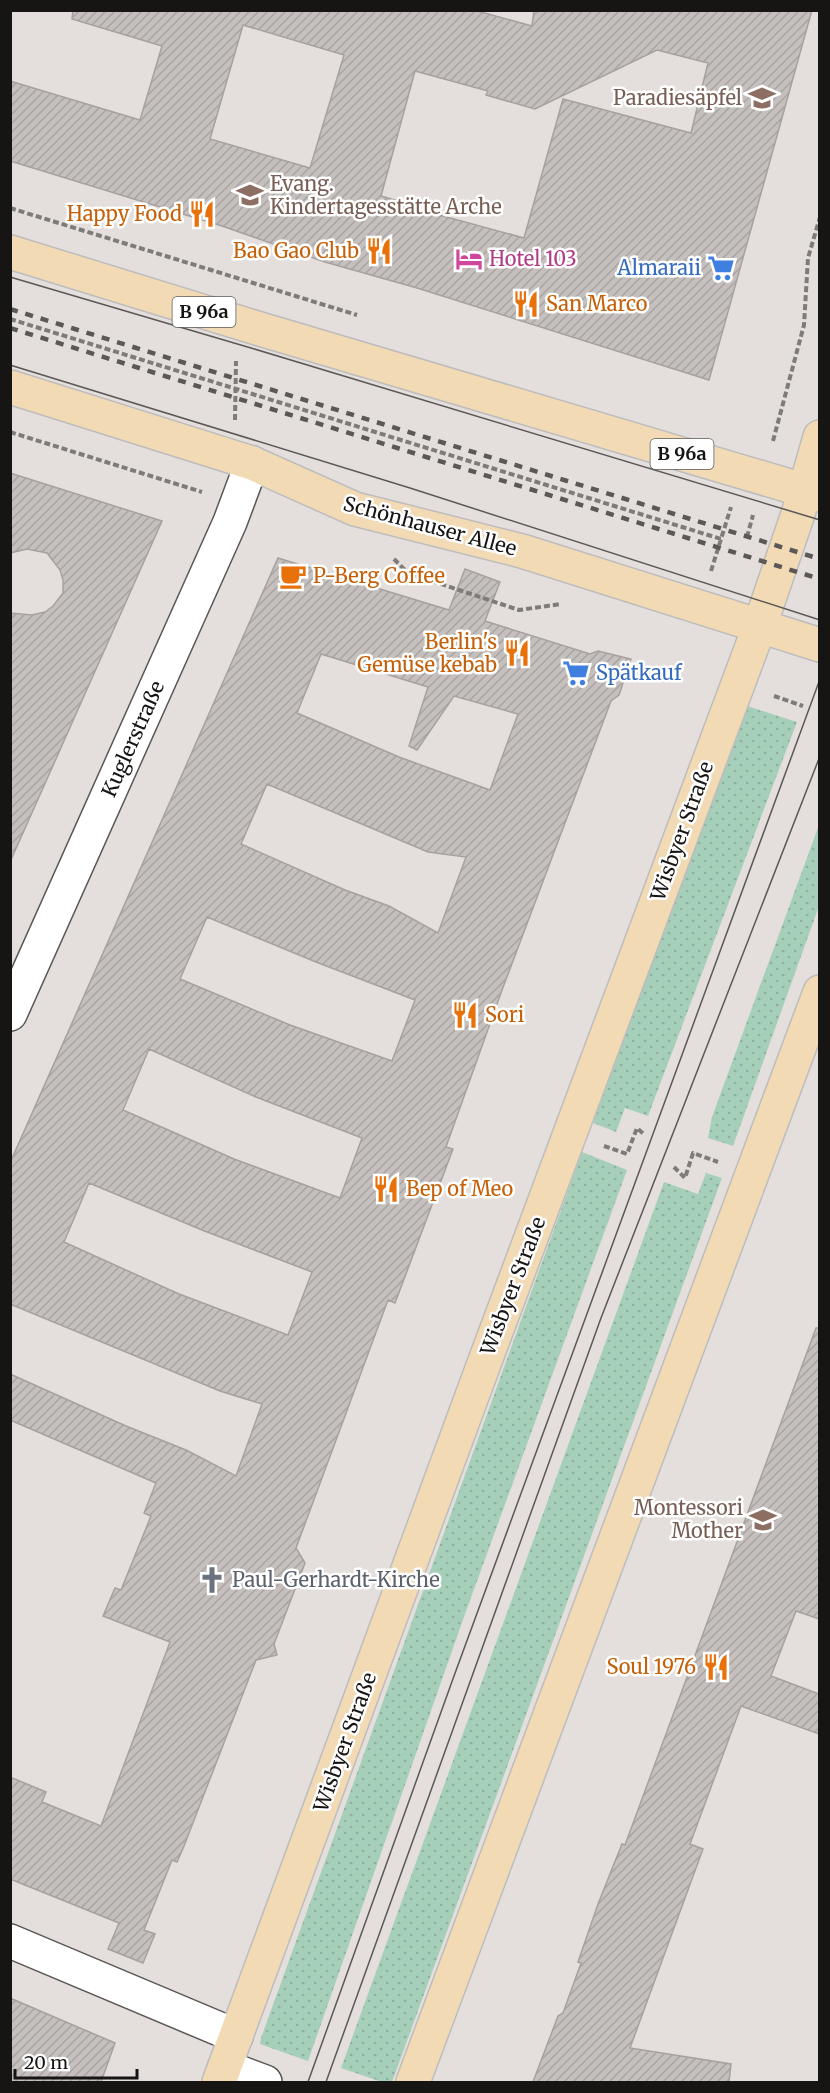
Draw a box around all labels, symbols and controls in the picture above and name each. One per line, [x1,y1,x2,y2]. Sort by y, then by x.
school or university icon: Paradiesäpfel [747,83,777,113]
place label: Paradiesäpfel [613,85,742,110]
place label: Evang. Kindertagesstätte Arche [270,171,502,219]
school or university icon: Evang. Kindertagesstätte Arche [235,180,265,210]
restaurant icon: Happy Food [187,199,217,229]
place label: Happy Food [67,201,182,226]
restaurant icon: Bao Gao Club [364,236,394,266]
place label: Bao Gao Club [233,238,359,263]
hotel icon: Hotel 103 [454,244,484,274]
place label: Hotel 103 [489,246,577,271]
supermarket icon: Almaraii [706,253,736,283]
place label: Almaraii [616,255,701,280]
restaurant icon: San Marco [511,289,541,319]
place label: San Marco [546,291,648,316]
road number: B 96a [172,297,236,327]
road number: B 96a [650,439,714,469]
street label: Schönhauser Allee [341,490,519,561]
cafe icon: P-Berg Coffee [278,561,308,591]
place label: P-Berg Coffee [313,563,445,588]
place label: Berlin's Gemüse kebab [357,629,497,677]
restaurant icon: Berlin's Gemüse kebab [502,638,532,668]
supermarket icon: Spätkauf [561,658,591,688]
place label: Spätkauf [596,660,683,685]
street label: Kuglerstraße [96,677,169,801]
street label: Wisbyer Straße [644,758,718,905]
restaurant icon: Sori [450,1000,480,1030]
place label: Sori [485,1002,524,1027]
restaurant icon: Bep of Meo [371,1174,401,1204]
place label: Bep of Meo [406,1176,514,1201]
street label: Wisbyer Straße [474,1213,550,1360]
place label: Montessori Mother [634,1495,743,1543]
school or university icon: Montessori Mother [748,1505,778,1535]
church icon: Paul-Gerhardt-Kirche [197,1565,227,1595]
place label: Paul-Gerhardt-Kirche [232,1567,440,1592]
restaurant icon: Soul 1976 [701,1652,731,1682]
place label: Soul 1976 [607,1654,696,1679]
street label: Wisbyer Straße [307,1669,381,1816]
scale bar [15,2042,136,2080]
text: 20 m [24,2051,68,2074]

